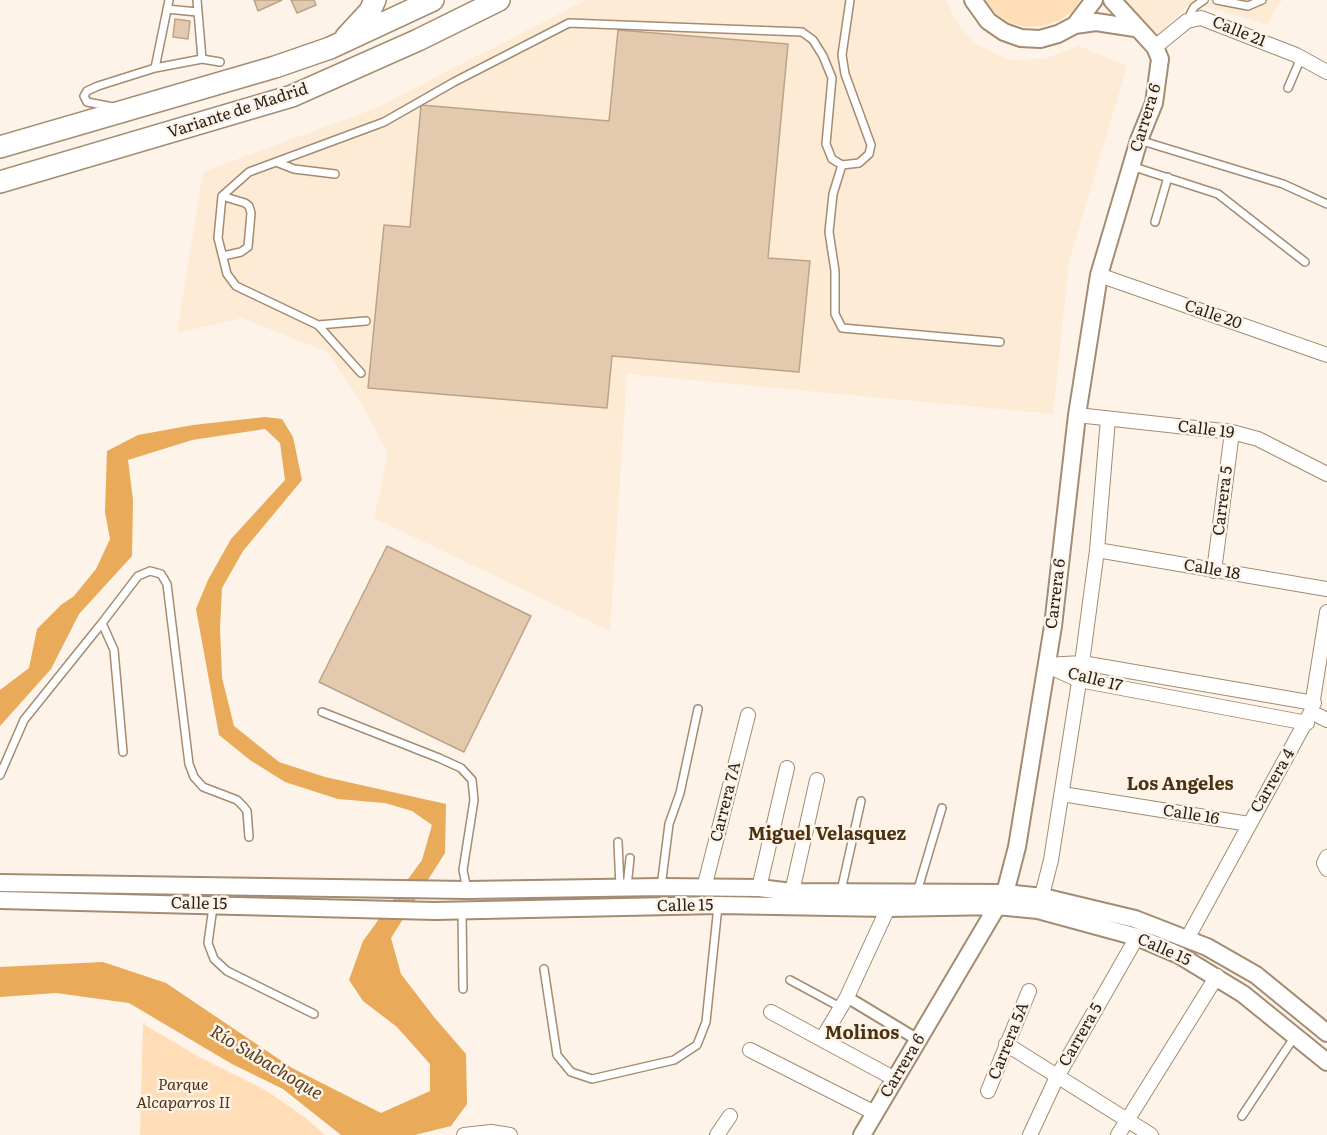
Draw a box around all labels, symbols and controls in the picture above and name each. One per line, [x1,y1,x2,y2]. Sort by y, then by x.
street label: Calle 21 [1209,13,1269,51]
street label: Variante de Madrid [165,79,311,143]
street label: Carrera 6 [1126,81,1166,155]
street label: Calle 20 [1182,296,1244,334]
street label: Calle 19 [1177,417,1235,443]
street label: Carrera 5 [1209,465,1237,537]
street label: Calle 18 [1182,556,1242,584]
street label: Carrera 6 [1042,558,1070,630]
street label: Calle 17 [1066,664,1124,696]
street label: Carrera 4 [1247,746,1299,816]
street label: Carrera 7A [707,760,745,844]
district label: Los Angeles [1126,774,1234,796]
street label: Calle 16 [1161,801,1221,829]
district label: Miguel Velasquez [748,824,906,846]
street label: Calle 15 [171,894,227,914]
street label: Calle 15 [657,896,713,916]
street label: Calle 15 [1134,930,1194,970]
street label: Carrera 5A [985,999,1033,1083]
street label: Carrera 5 [1055,1000,1107,1070]
water label: Río Subachoque [206,1021,326,1105]
district label: Molinos [825,1023,899,1045]
street label: Carrera 6 [877,1031,929,1101]
park label: Parque Alcaparros II [136,1075,230,1113]

